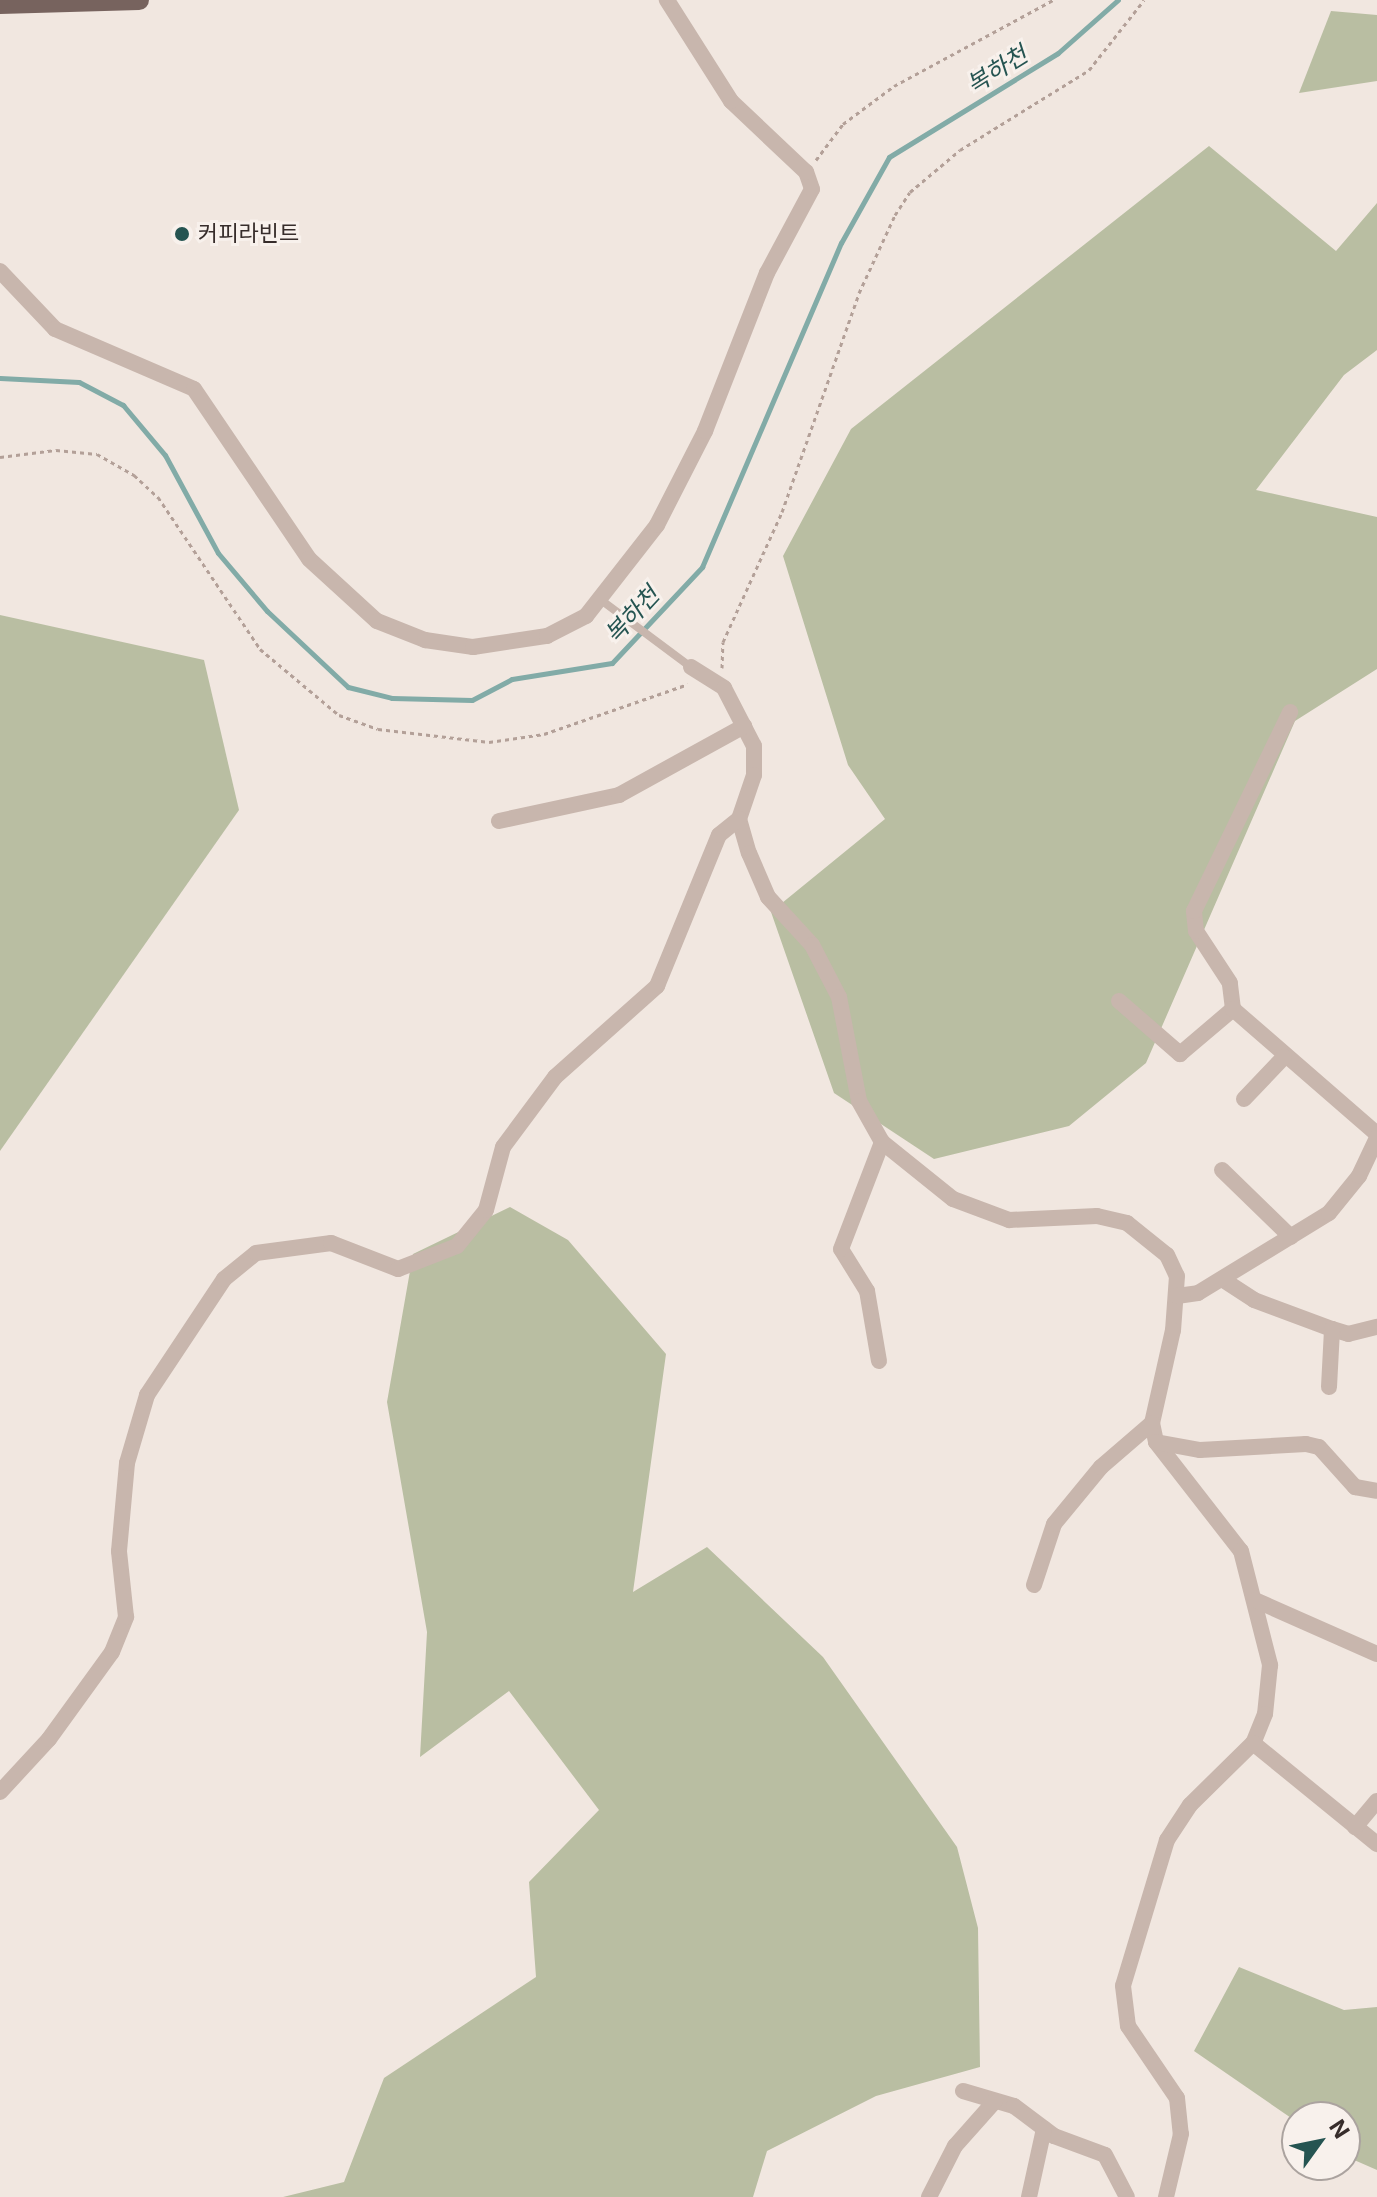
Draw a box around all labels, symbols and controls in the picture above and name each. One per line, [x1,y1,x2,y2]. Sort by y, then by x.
water label: 복하천 [961,40,1033,100]
place label: 커피라빈트 [198,221,299,247]
marker: 커피라빈트 [173,225,191,243]
water label: 복하천 [599,581,665,649]
north arrow [1281,2101,1361,2181]
text: N [1324,2115,1355,2143]

